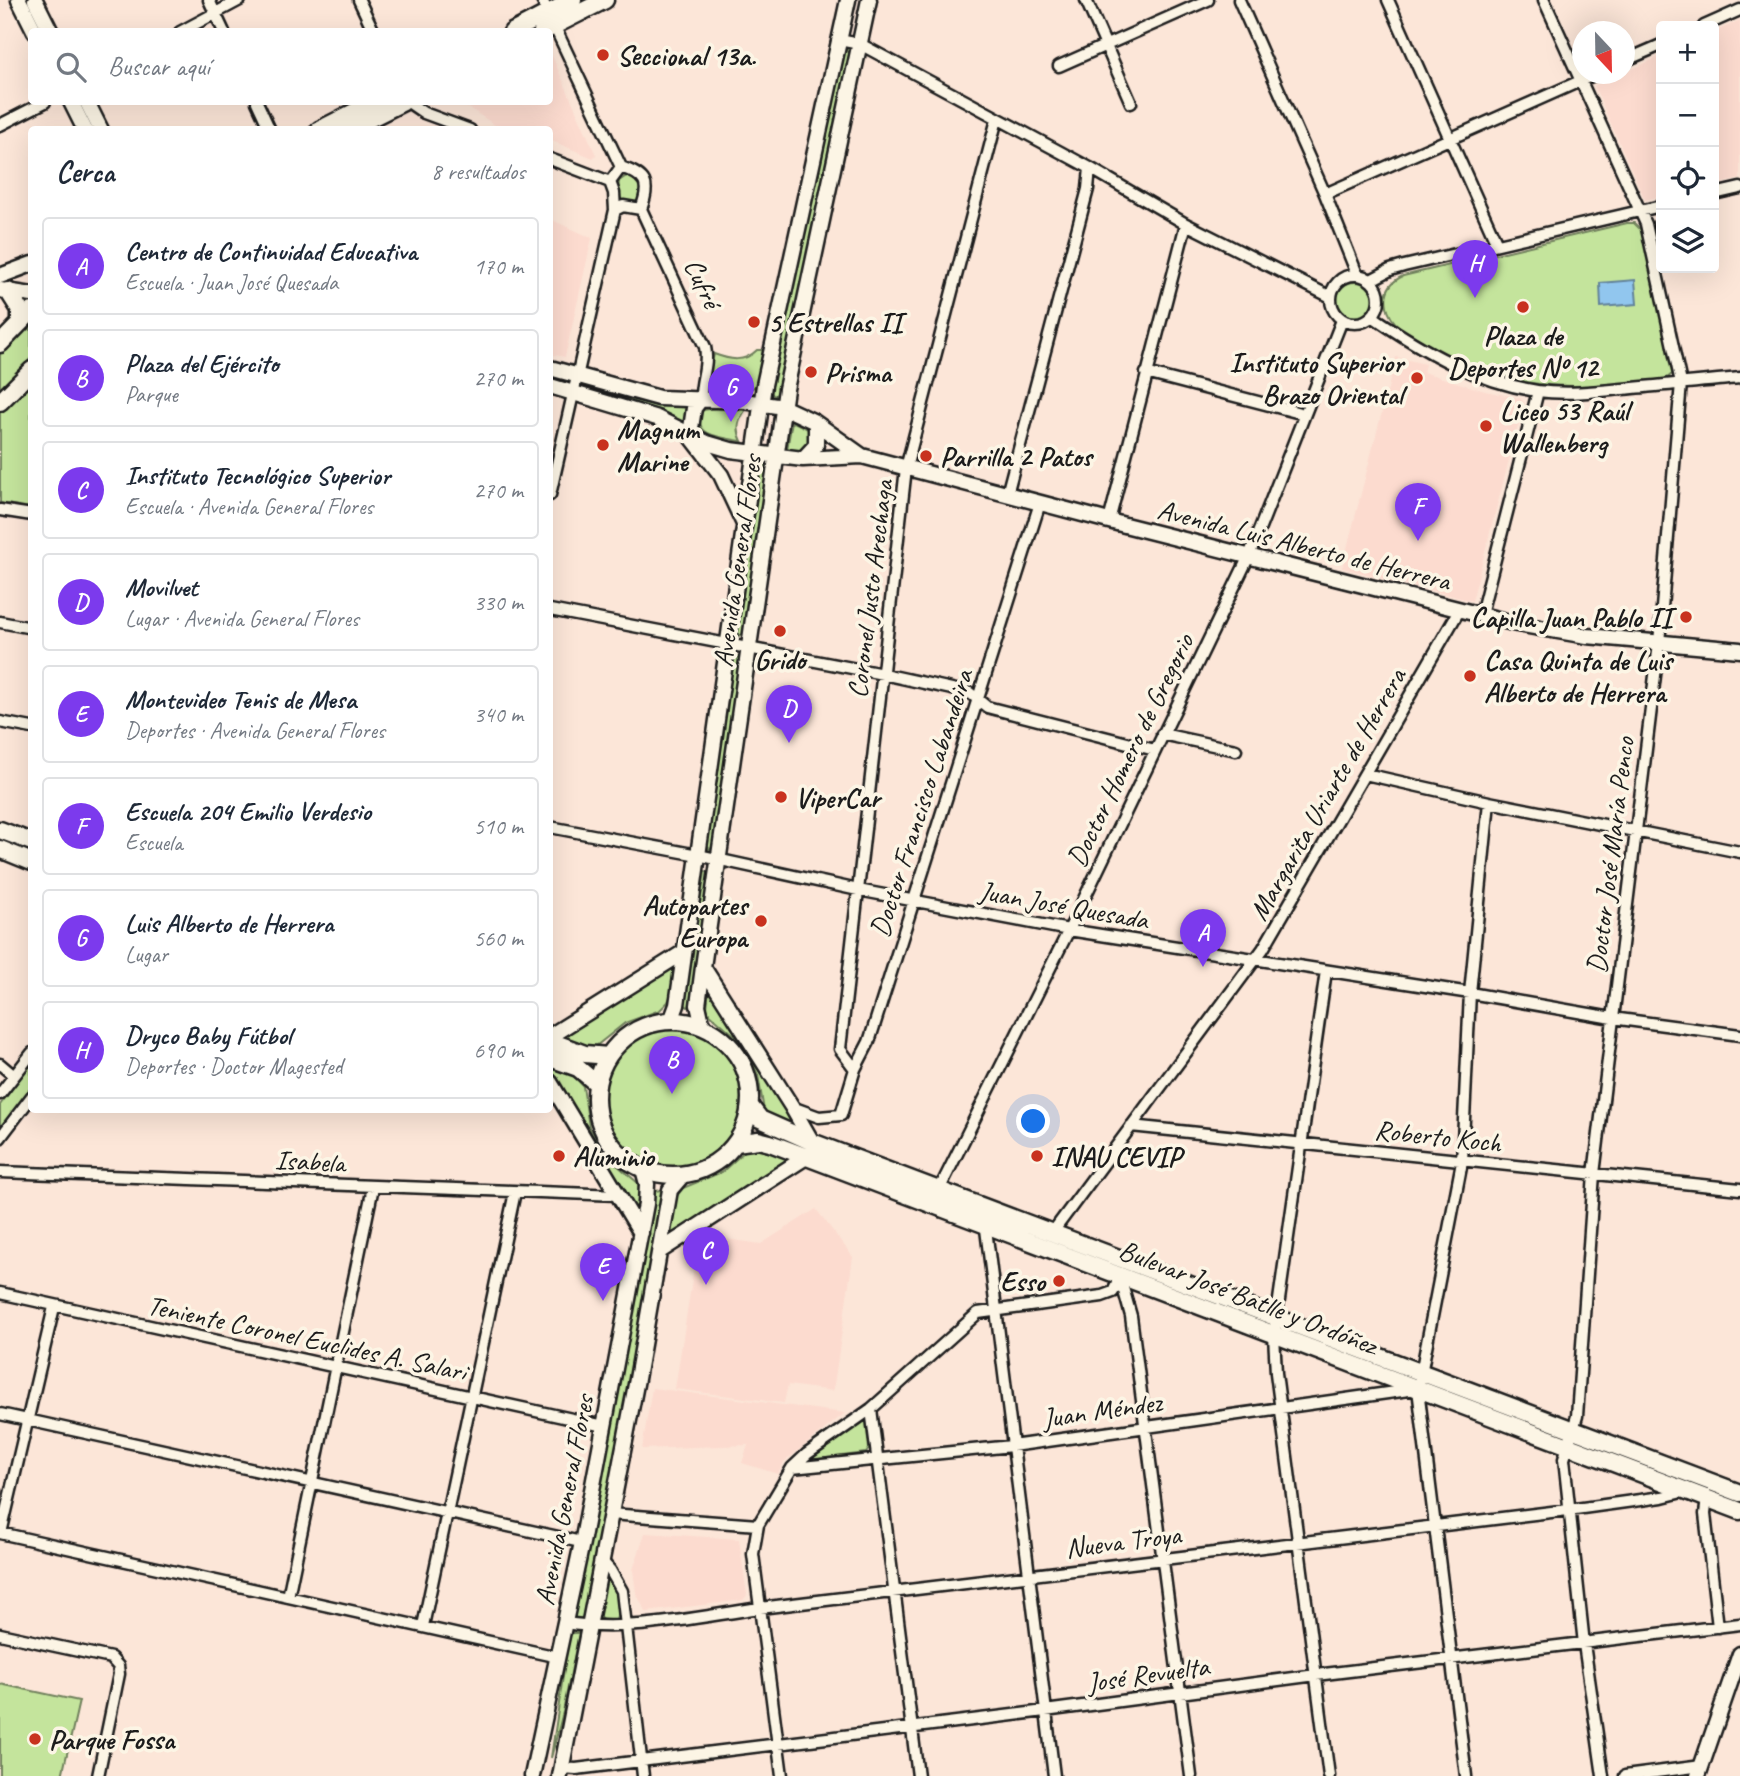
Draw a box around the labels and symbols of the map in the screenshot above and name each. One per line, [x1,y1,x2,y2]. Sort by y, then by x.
north arrow [1572,21,1635,84]
place label: Seccional 13a. [617,38,756,73]
marker: Seccional 13a. [595,47,611,63]
pin: H [1452,240,1498,298]
street label: Cufré [676,253,731,317]
marker: Plaza de Deportes Nº 12 [1515,299,1531,315]
place label: 5 Estrellas II [768,305,908,340]
marker: 5 Estrellas II [746,314,762,330]
place label: Plaza de Deportes Nº 12 [1448,318,1600,385]
place label: Instituto Superior Brazo Oriental [1229,345,1408,412]
place label: Prisma [825,355,894,390]
pin: G [708,364,754,422]
marker: Prisma [803,364,819,380]
marker: Instituto Superior Brazo Oriental [1409,370,1425,386]
place label: Liceo 53 Raúl Wallenberg [1500,393,1634,460]
place label: Magnum Marine [617,412,701,479]
marker: Liceo 53 Raúl Wallenberg [1478,418,1494,434]
marker: Magnum Marine [595,437,611,453]
place label: Parrilla 2 Patos [940,439,1095,474]
marker: Parrilla 2 Patos [918,448,934,464]
street label: Avenida General Flores [705,450,770,669]
street label: Coronel Justo Arechaga [839,476,901,700]
pin: F [1395,483,1441,541]
street label: Avenida Luis Alberto de Herrera [1154,492,1456,599]
place label: Capilla Juan Pablo II [1471,600,1678,635]
marker: Capilla Juan Pablo II [1678,609,1694,625]
marker: Grido [772,623,788,639]
street label: Doctor Homero de Gregorio [1059,626,1202,872]
place label: Grido [755,642,808,677]
place label: Casa Quinta de Luis Alberto de Herrera [1484,643,1675,710]
street label: Margarita Uriarte de Herrera [1241,660,1414,926]
street label: Doctor Francisco Labandeira [861,663,981,941]
marker: Casa Quinta de Luis Alberto de Herrera [1462,668,1478,684]
pin: D [766,685,812,743]
street label: Doctor José María Penco [1578,733,1642,975]
place label: ViperCar [795,780,883,815]
marker: ViperCar [773,789,789,805]
street label: Juan José Quesada [975,873,1153,937]
place label: Autopartes Europa [642,888,750,955]
pin: A [1180,909,1226,967]
marker: Autopartes Europa [753,913,769,929]
pin: B [649,1036,695,1094]
your location [1016,1104,1050,1138]
street label: Roberto Koch [1373,1112,1504,1160]
place label: Aluminio [573,1139,656,1174]
place label: INAU CEVIP [1051,1139,1186,1174]
street label: Isabela [274,1142,348,1180]
marker: Aluminio [551,1148,567,1164]
marker: INAU CEVIP [1029,1148,1045,1164]
pin: C [683,1227,729,1285]
street label: Bulevar José Batlle y Ordóñez [1114,1232,1385,1363]
pin: E [580,1243,626,1301]
place label: Esso [1000,1264,1047,1299]
marker: Esso [1051,1273,1067,1289]
street label: Teniente Coronel Euclides A. Salari [144,1287,473,1390]
street label: Juan Méndez [1038,1384,1166,1436]
street label: Avenida General Flores [526,1389,602,1608]
street label: Nueva Troya [1063,1516,1184,1565]
street label: José Revuelta [1083,1648,1213,1700]
place label: Parque Fossa [49,1722,177,1757]
marker: Parque Fossa [27,1731,43,1747]

